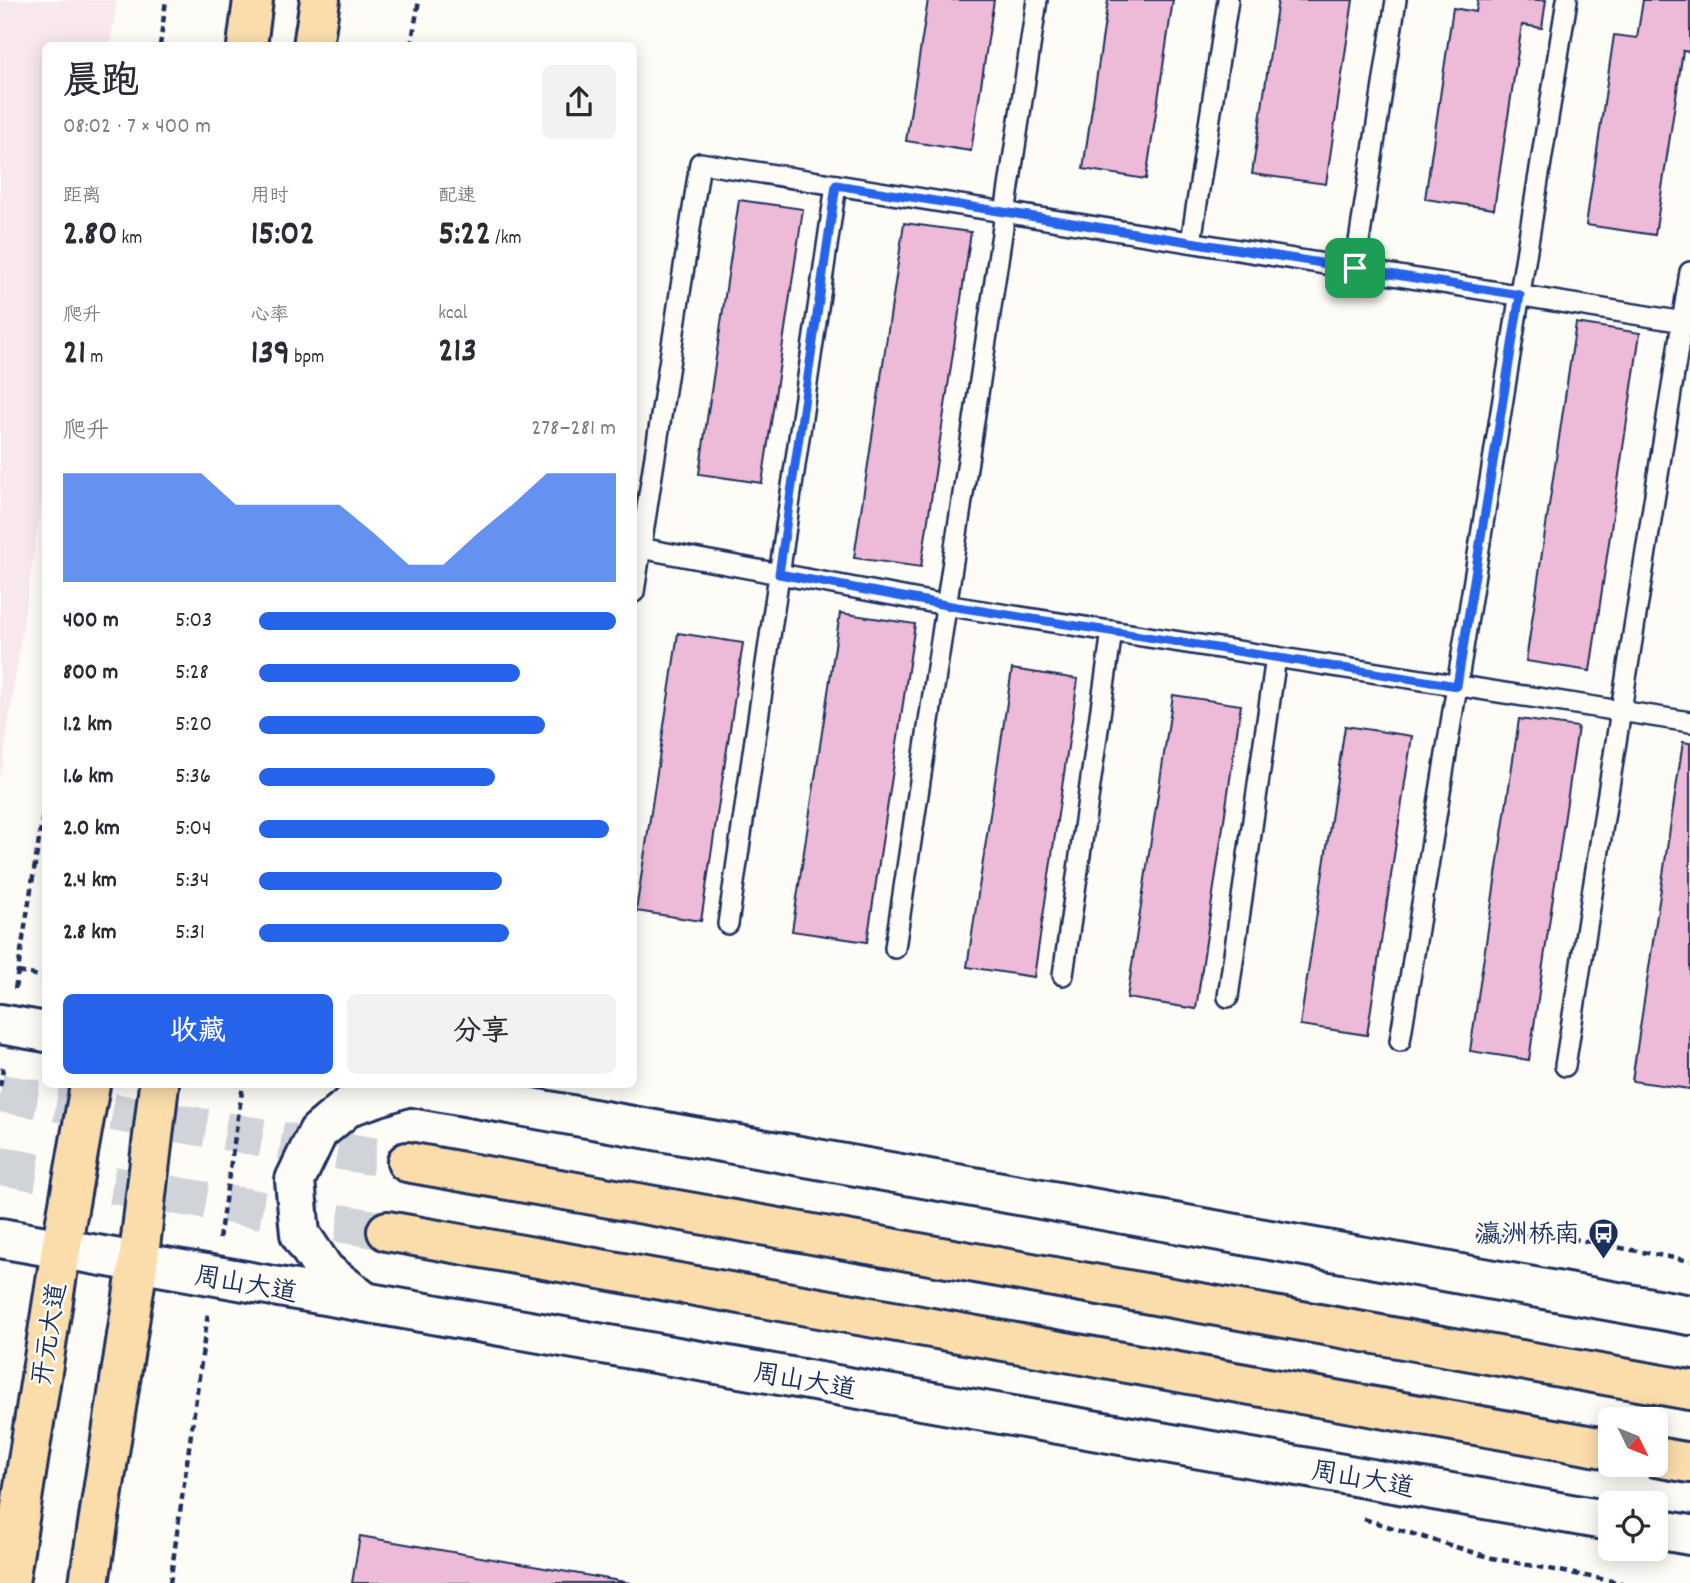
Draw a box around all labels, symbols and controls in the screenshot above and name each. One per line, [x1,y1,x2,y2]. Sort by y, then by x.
text: 晨跑 [63,57,139,112]
button: share [542,65,616,139]
text: 08:02 · 7 × 400 m [63,111,211,144]
text: 距离 [63,184,101,211]
text: 用时 [251,184,289,211]
text: 配速 [438,184,476,211]
text: 2.80 [63,211,117,261]
text: 15:02 [251,211,315,261]
text: 5:22 [438,211,491,261]
text: km [117,226,142,253]
text: /km [491,226,522,253]
pin [1325,238,1385,298]
icon: arrive [1336,249,1374,287]
text: kcal [438,301,467,328]
text: 爬升 [63,303,101,330]
text: 心率 [251,303,289,330]
text: 213 [438,328,477,378]
text: 21 [63,330,86,380]
text: 139 [251,330,290,380]
text: m [86,345,103,372]
text: bpm [290,345,324,372]
text: 278–281 m [531,413,616,446]
text: 爬升 [63,416,109,449]
text: 400 m [63,605,119,638]
text: 5:03 [175,605,212,638]
text: 800 m [63,657,118,690]
text: 5:28 [175,657,209,690]
text: 1.2 km [63,709,112,742]
text: 5:20 [175,709,212,742]
text: 1.6 km [63,761,114,794]
text: 5:36 [175,761,211,794]
text: 2.0 km [63,813,120,846]
text: 5:04 [175,813,212,846]
text: 2.4 km [63,865,117,898]
text: 5:34 [175,865,209,898]
text: 2.8 km [63,917,117,950]
text: 5:31 [175,917,205,950]
button: 收藏 [63,994,333,1074]
button: 分享 [347,994,616,1074]
bus stop icon: 瀛洲桥南 [1586,1216,1620,1260]
place label: 瀛洲桥南 [1476,1218,1580,1255]
street label: 周山大道 [191,1259,300,1314]
street label: 开元大道 [25,1280,78,1389]
street label: 周山大道 [750,1356,859,1411]
north arrow [1598,1407,1668,1477]
map controls [1598,1407,1668,1561]
street label: 周山大道 [1308,1454,1417,1509]
button: locate [1598,1491,1668,1561]

